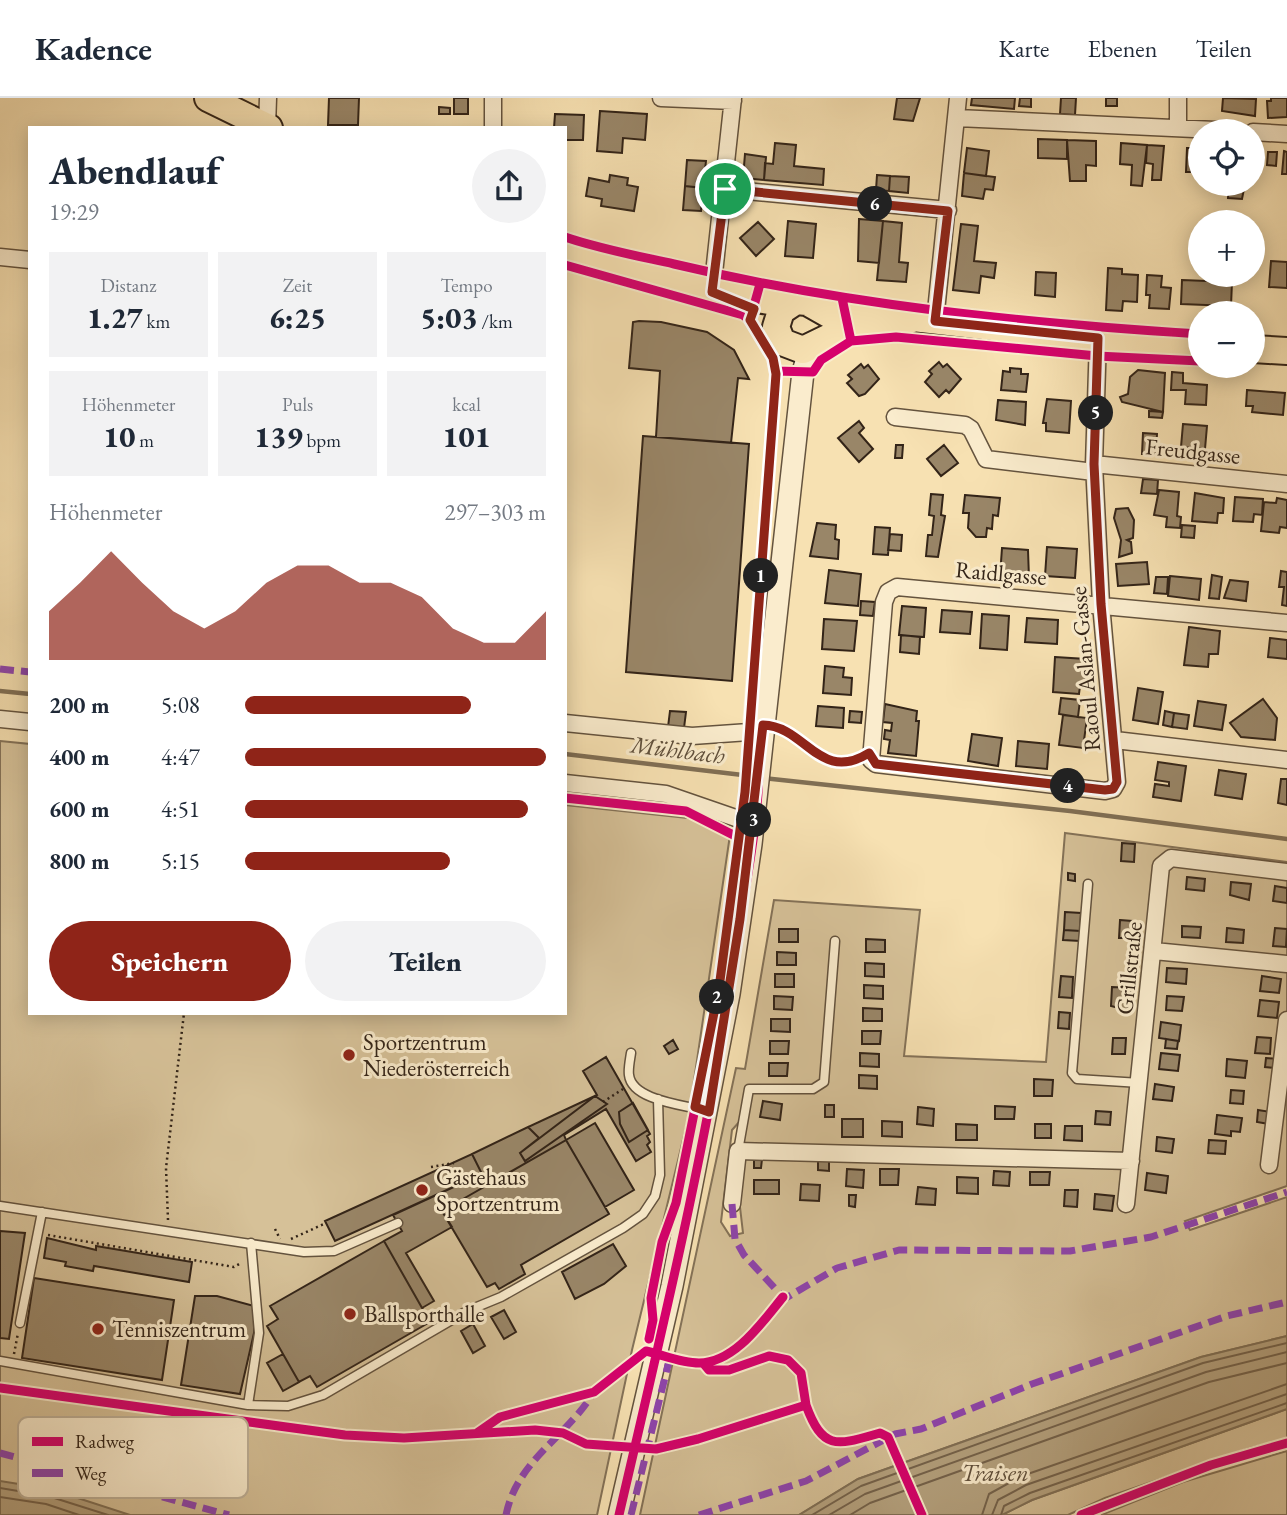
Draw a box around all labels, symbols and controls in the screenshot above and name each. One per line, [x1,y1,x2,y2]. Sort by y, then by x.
text: Kadence [35,27,152,70]
text: Karte [999,33,1049,64]
text: Ebenen [1087,33,1157,64]
text: Teilen [1195,33,1252,64]
map controls [1188,119,1265,378]
button: locate [1188,119,1265,196]
text: Abendlauf [49,146,220,195]
button: share [472,149,546,223]
pin [695,159,755,219]
icon: arrive [706,170,744,208]
pin: 6 [858,186,892,222]
text: 6 [869,191,880,216]
text: 19:29 [49,197,99,227]
button: + [1188,210,1265,287]
text: Distanz [101,273,156,298]
text: Zeit [283,273,312,298]
text: Tempo [440,273,493,298]
text: 1.27 [87,298,143,337]
text: 6:25 [269,298,326,337]
text: 5:03 [420,298,478,337]
button: − [1188,301,1265,378]
text: km [143,309,170,334]
text: /km [478,309,513,334]
text: Höhenmeter [82,392,175,417]
text: Puls [282,392,313,417]
text: kcal [452,392,481,417]
pin: 5 [1078,396,1114,430]
text: 5 [1090,400,1101,425]
text: 10 [103,417,135,456]
text: 139 [254,417,303,456]
text: 101 [442,417,491,456]
text: m [135,428,154,453]
text: bpm [303,428,341,453]
street label: Freudgasse [1144,431,1242,471]
text: Höhenmeter [49,497,162,527]
text: 297–303 m [445,497,546,527]
street label: Raidlgasse [954,554,1048,592]
pin: 1 [744,559,778,594]
text: 1 [755,563,766,588]
street label: Raoul Aslan-Gasse [1063,585,1107,753]
text: 200 m [49,690,110,720]
text: 5:08 [161,690,200,720]
water label: Mühlbach [627,728,727,771]
text: 400 m [49,742,110,772]
text: 4:47 [161,742,200,772]
pin: 4 [1050,768,1086,804]
text: 4 [1062,773,1073,798]
text: 600 m [49,794,110,824]
text: 4:51 [161,794,200,824]
pin: 3 [736,802,772,838]
text: 3 [748,807,759,832]
text: 800 m [49,846,110,876]
text: 5:15 [161,846,200,876]
street label: Grillstraße [1109,920,1149,1016]
button: Speichern [49,921,291,1001]
button: Teilen [305,921,546,1001]
pin: 2 [700,979,734,1014]
text: 2 [711,984,722,1009]
place label: Sportzentrum Niederösterreich [363,1027,510,1083]
marker: Sportzentrum Niederösterreich [341,1047,357,1063]
place label: Gästehaus Sportzentrum [436,1162,560,1218]
marker: Gästehaus Sportzentrum [414,1182,430,1198]
place label: Ballsporthalle [364,1299,484,1329]
marker: Ballsporthalle [342,1306,358,1322]
place label: Tenniszentrum [112,1314,246,1344]
marker: Tenniszentrum [90,1321,106,1337]
legend [18,1417,248,1498]
text: Radweg [75,1429,135,1454]
water label: Traisen [961,1457,1029,1488]
text: Weg [75,1461,107,1486]

